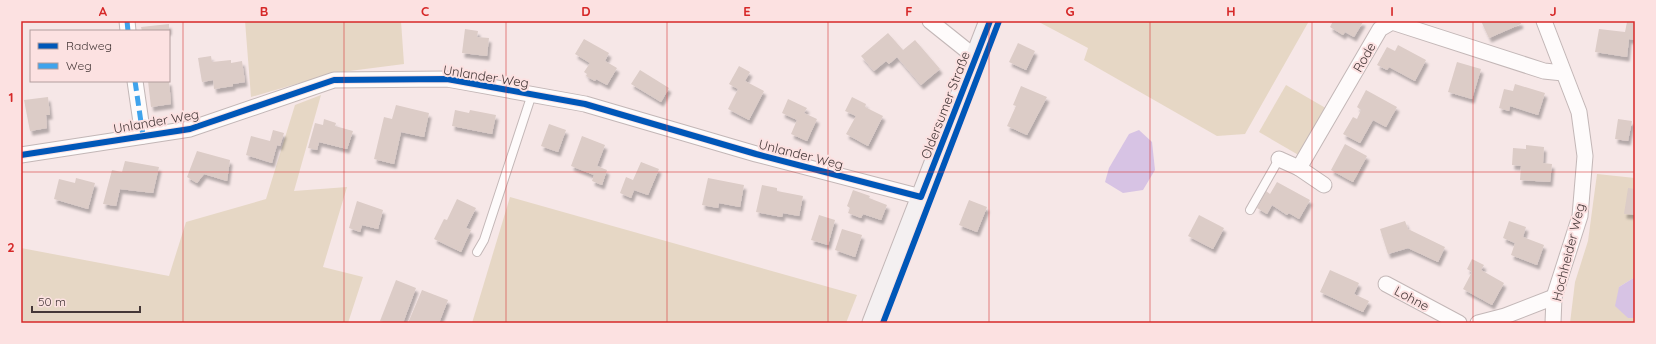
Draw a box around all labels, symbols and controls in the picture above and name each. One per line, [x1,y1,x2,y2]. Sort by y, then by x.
text: A [99,3,108,19]
text: B [260,3,268,19]
text: C [421,3,429,19]
text: D [581,3,591,19]
text: E [743,3,751,19]
text: F [905,3,913,19]
text: G [1065,3,1075,19]
text: H [1226,3,1236,19]
text: I [1390,3,1394,19]
text: J [1549,3,1557,19]
legend [30,30,170,82]
text: Radweg [66,38,112,53]
street label: Rode [1349,39,1379,75]
street label: Oldersumer Straße [917,49,973,161]
text: Weg [66,58,92,73]
street label: Unlander Weg [442,61,530,91]
text: 1 [8,89,14,105]
street label: Unlander Weg [112,106,200,136]
street label: Unlander Weg [757,136,845,172]
street label: Hochheider Weg [1548,201,1588,303]
text: 2 [7,239,15,255]
street label: Lohne [1392,282,1432,314]
scale bar [32,288,140,314]
text: 50 m [38,294,66,309]

